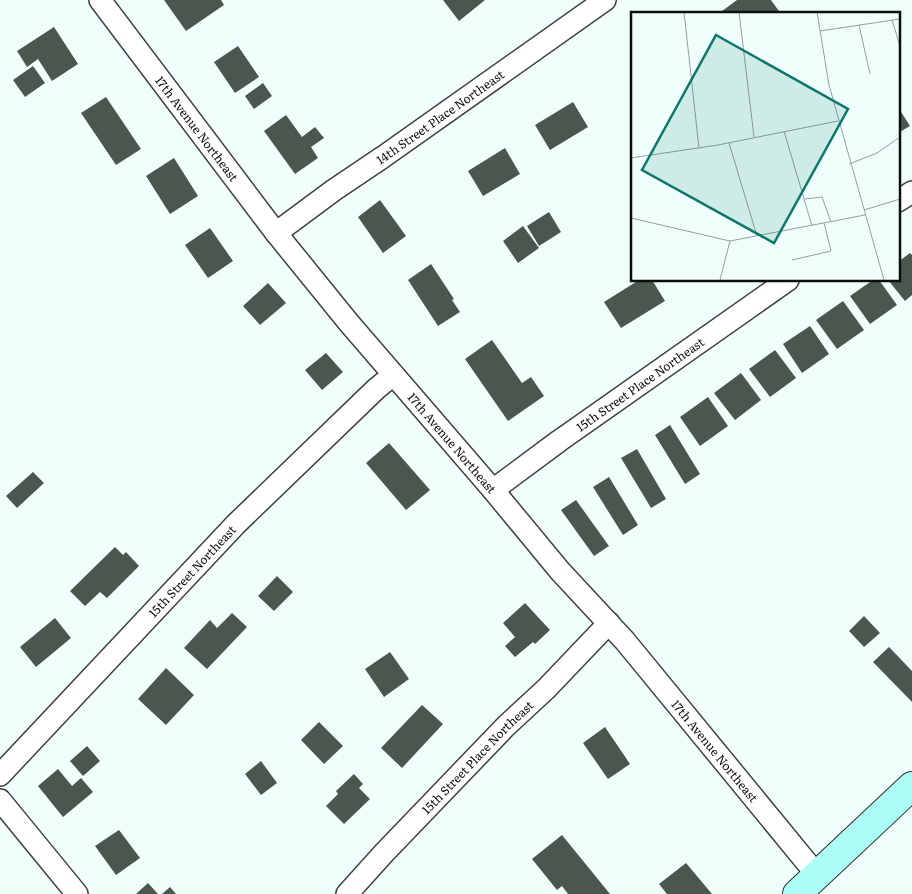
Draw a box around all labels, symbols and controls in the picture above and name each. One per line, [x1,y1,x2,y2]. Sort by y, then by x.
inset map [631,12,900,281]
street label: 14th Street Place Northeast [372,65,508,168]
street label: 17th Avenue Northeast [151,72,243,185]
street label: 15th Street Place Northeast [572,333,708,435]
street label: 17th Avenue Northeast [404,388,501,497]
street label: 15th Street Northeast [144,521,240,621]
street label: 15th Street Place Northeast [417,696,537,818]
street label: 17th Avenue Northeast [668,696,763,806]

